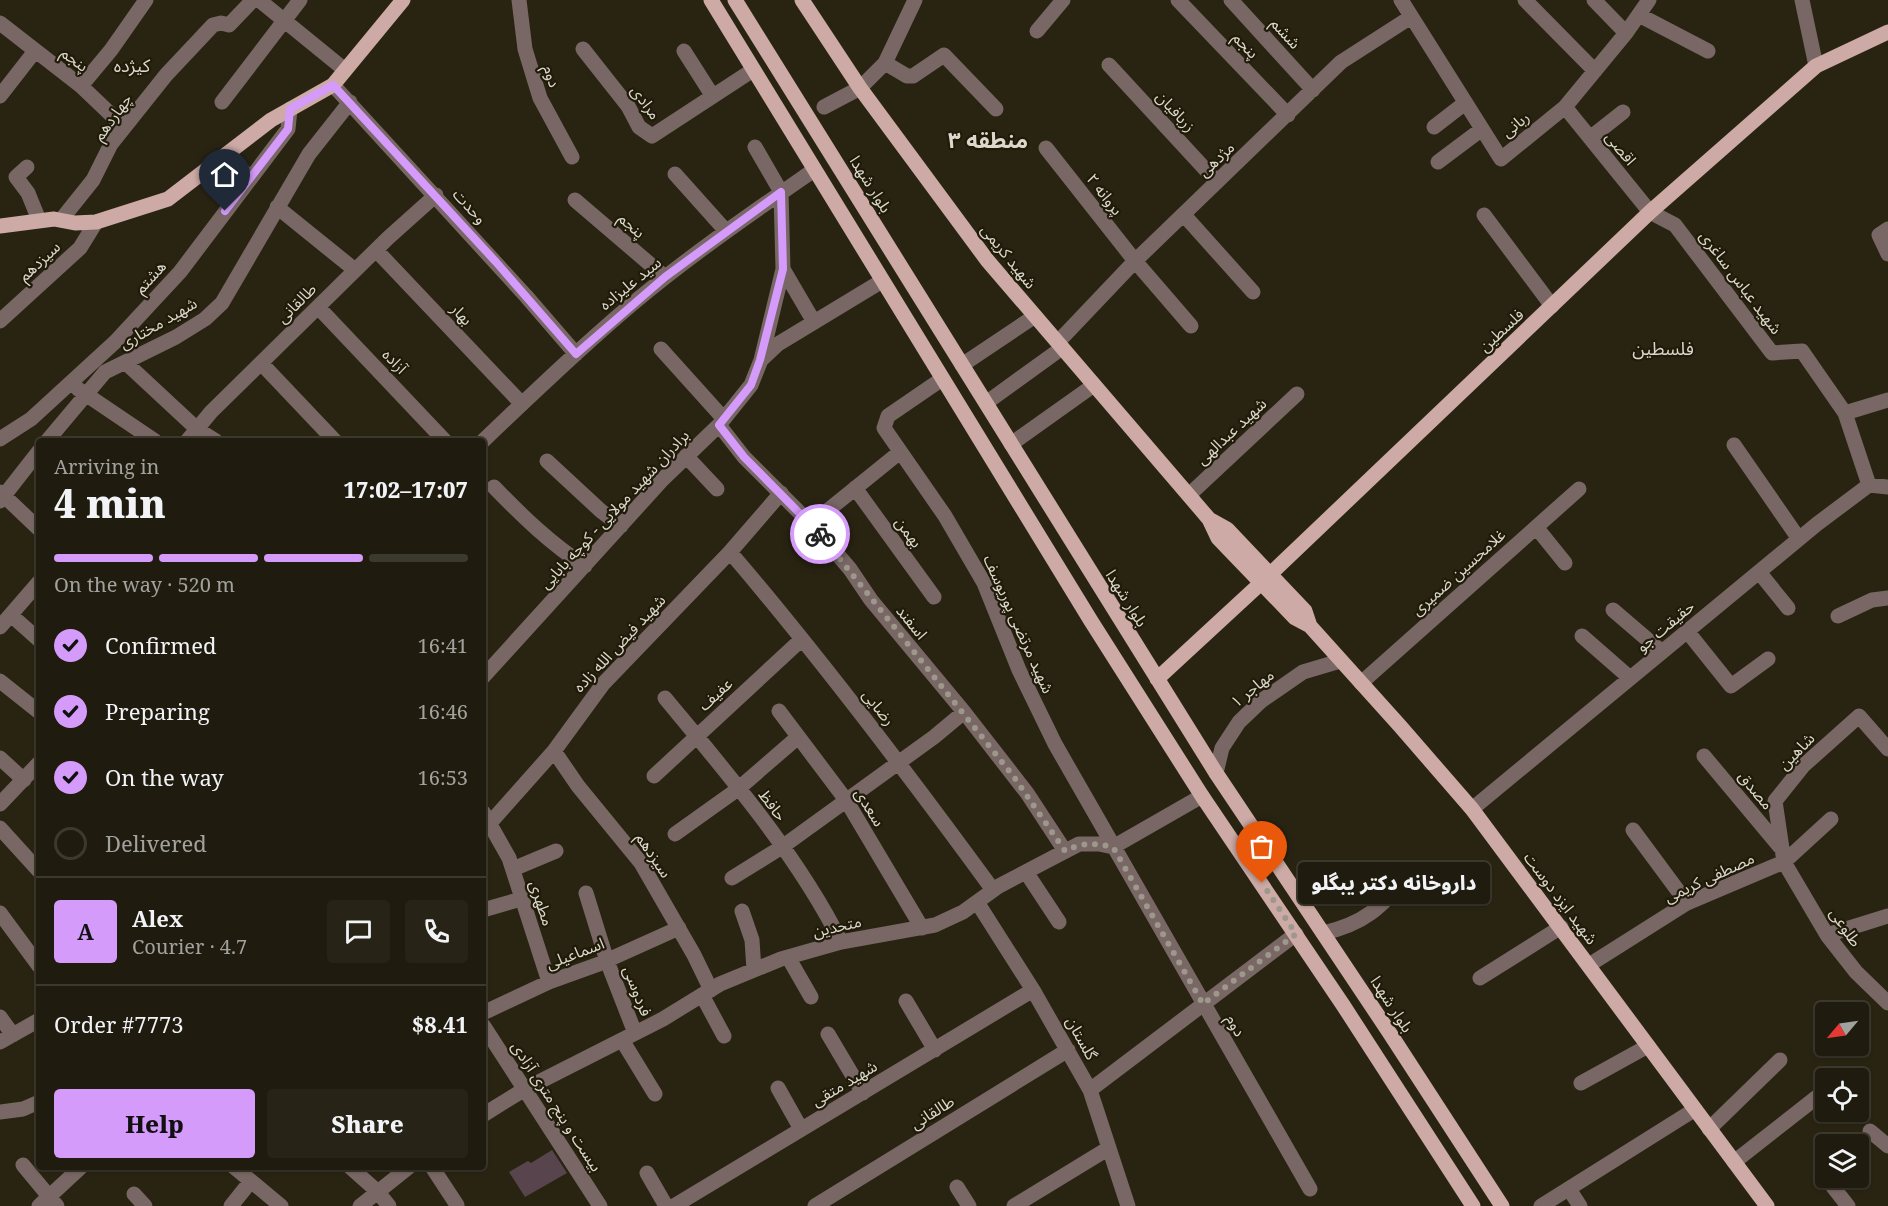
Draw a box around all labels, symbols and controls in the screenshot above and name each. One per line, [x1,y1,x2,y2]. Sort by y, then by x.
street label: ششم [1265,13,1306,55]
street label: پنجم [1226,27,1264,65]
street label: پنجم [55,41,93,78]
district label: کیژده [114,53,151,77]
street label: دوم [536,62,566,91]
street label: مرادی [626,80,666,124]
street label: زربافیان [1151,86,1201,136]
street label: چهاردهم [87,89,138,146]
street label: ربانی [1496,106,1534,142]
district label: منطقه ۳ [948,124,1028,154]
street label: اقصی [1601,126,1641,170]
street label: مژدهی [1193,136,1239,182]
pin [199,149,250,211]
street label: بلوار شهدا [845,151,897,217]
icon: home [208,158,241,191]
street label: پروانه ۲ [1082,169,1128,220]
street label: وحدت [448,183,492,229]
street label: پنجم [612,207,650,244]
street label: شهید کریمی [976,219,1042,293]
street label: شهید عباس ساغری [1695,226,1787,338]
street label: سیزدهم [13,236,66,288]
street label: سید علیزاده [594,251,666,315]
street label: هشتم [129,256,172,300]
street label: طالقانی [271,278,321,328]
street label: شهید مختاری [115,292,201,354]
street label: بهار [445,297,478,330]
street label: فلسطین [1474,303,1528,357]
district label: فلسطین [1632,336,1694,360]
street label: آزاده [378,344,413,379]
street label: شهید عبدالهی [1191,393,1271,469]
street label: برادران شهید مولایی - کوچه بابایی [534,425,694,593]
text: Arriving in [54,453,159,480]
text: 17:02–17:07 [344,474,468,504]
text: 4 min [54,476,166,529]
courier [790,504,850,564]
street label: بهمن [890,512,928,552]
icon: bike [804,518,837,551]
street label: غلامحسین ضمیری [1406,524,1510,620]
street label: شهید مرتضی پوریوسف [978,551,1059,697]
street label: بلوار شهدا [1101,565,1153,631]
text: On the way · 520 m [54,571,235,598]
street label: شهید فیض الله زاده [568,589,670,697]
street label: حقیقت جو [1631,595,1699,657]
street label: اسفند [891,600,933,644]
icon: check [54,629,87,662]
text: Confirmed [105,630,216,660]
text: 16:41 [418,632,468,659]
street label: مهاجر ۱ [1226,664,1278,712]
street label: عفیف [693,672,737,716]
street label: رضایی [858,684,900,730]
icon: check [54,695,87,728]
text: Preparing [105,696,210,726]
text: 16:46 [418,698,468,725]
street label: شاهین [1773,728,1819,774]
icon: check [54,761,87,794]
text: On the way [105,762,224,792]
text: 16:53 [418,764,468,791]
street label: مصدق [1733,766,1779,814]
street label: سعدی [850,784,890,830]
street label: حافظ [754,785,792,825]
pin [1236,821,1287,883]
text: Delivered [105,828,207,858]
street label: سیزدهم [629,828,677,883]
icon: bag [1245,830,1278,863]
street label: شهید ایزد دوست [1519,847,1603,949]
street label: مصطفی کریمی [1660,847,1758,907]
callout: داروخانه دکتر یبگلو [1298,862,1490,904]
text: داروخانه دکتر یبگلو [1312,869,1476,896]
street label: مطهری [524,878,560,928]
button: chat [327,900,390,963]
button: phone [405,900,468,963]
text: Alex [132,903,183,933]
street label: طلوعی [1825,903,1867,951]
street label: متحدین [810,910,864,942]
text: A [77,916,94,946]
street label: اسماعیلی [543,932,607,974]
text: Courier · 4.7 [132,933,247,960]
street label: فردوسی [618,963,658,1019]
street label: بلوار شهدا [1365,971,1419,1037]
north arrow [1815,1002,1869,1056]
map controls [1815,1002,1869,1188]
text: Order #7773 [54,1009,184,1039]
text: $8.41 [412,1009,468,1039]
street label: دوم [1219,1010,1251,1041]
street label: گلستان [1061,1012,1103,1064]
street label: بیست و پنج متری آزادی [505,1036,607,1177]
street label: شهید متقی [807,1055,881,1111]
button: locate [1815,1068,1869,1122]
button: Help [54,1089,255,1158]
button: Share [267,1089,468,1158]
street label: طالقانی [906,1090,958,1134]
button: layers [1815,1134,1869,1188]

